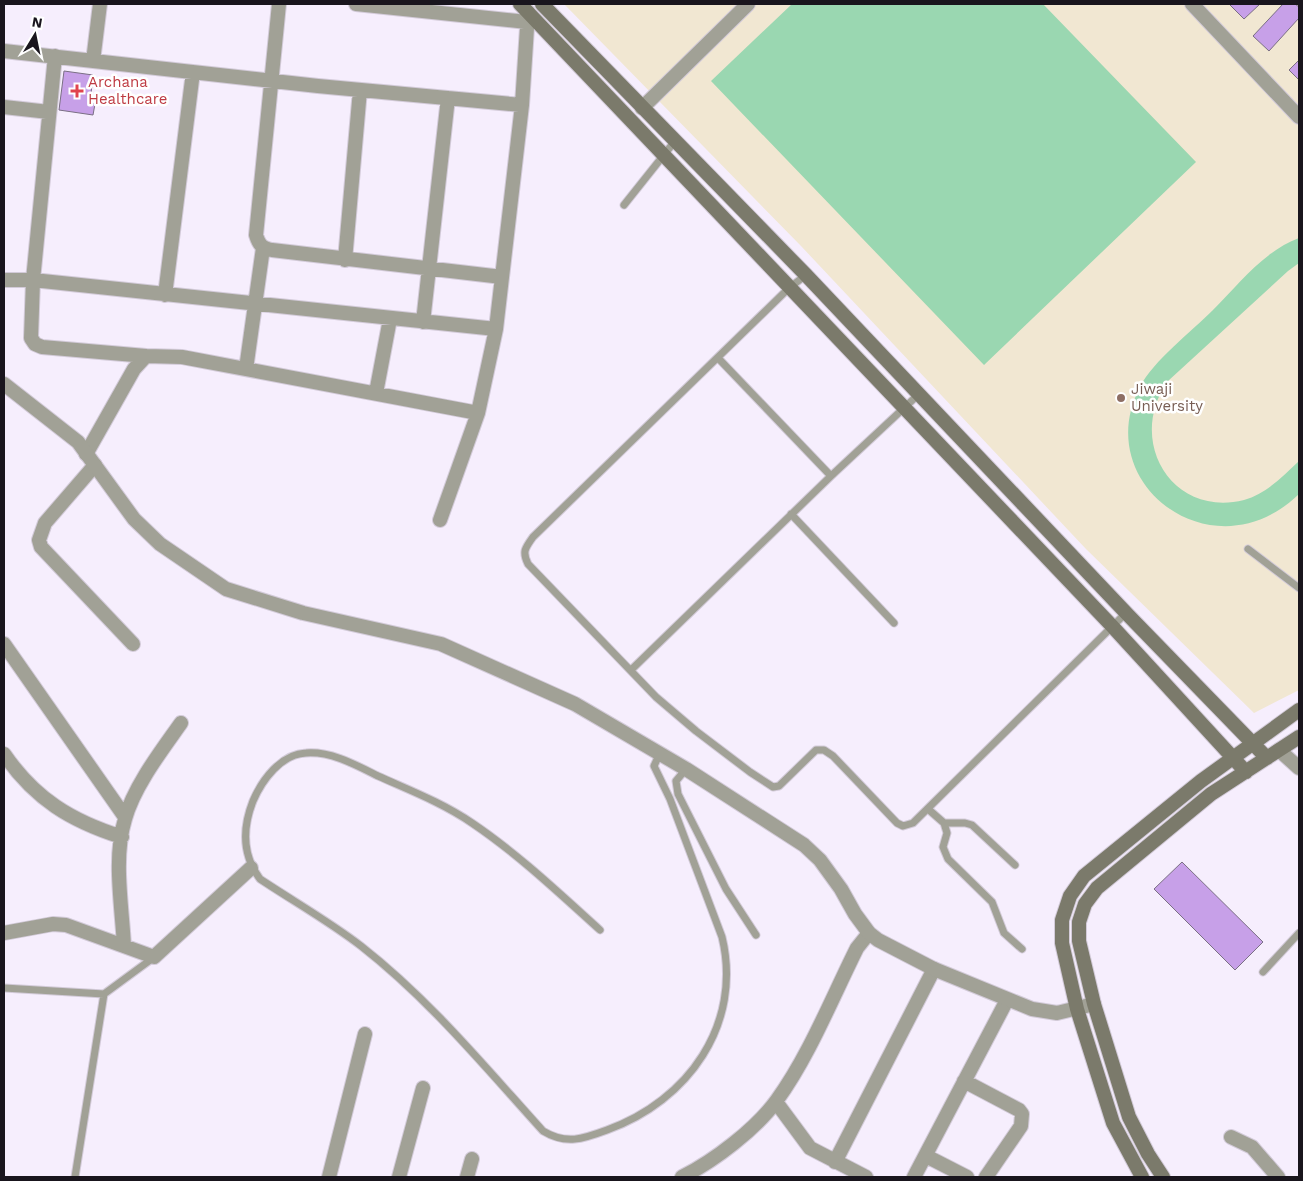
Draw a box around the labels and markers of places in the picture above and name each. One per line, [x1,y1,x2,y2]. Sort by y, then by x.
place label: Archana Healthcare [88,73,167,108]
marker: Archana Healthcare [70,84,84,98]
place label: Jiwaji University [1131,380,1203,415]
marker: Jiwaji University [1115,392,1127,404]

